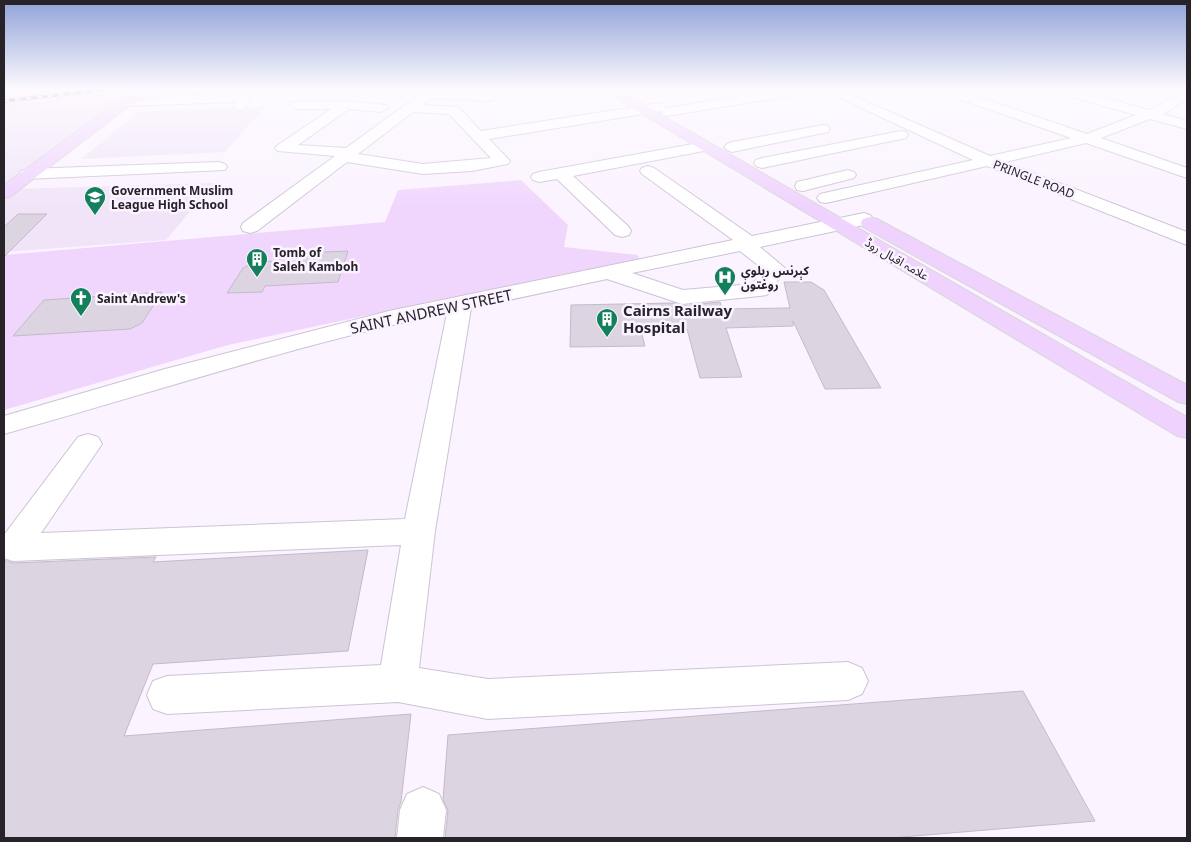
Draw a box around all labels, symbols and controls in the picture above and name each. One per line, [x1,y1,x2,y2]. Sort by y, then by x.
street label: PRINGLE ROAD [991,156,1077,202]
place label: Government Muslim League High School [111,182,233,213]
school or university icon: Government Muslim League High School [83,185,107,216]
street label: علامہ اقبال روڈ [862,234,932,284]
place label: Tomb of Saleh Kamboh [273,244,358,275]
building icon: Tomb of Saleh Kamboh [245,247,269,278]
place label: کېرنس رېلوې روغتون [741,262,809,293]
hospital icon: کېرنس رېلوې روغتون [713,265,737,296]
street label: SAINT ANDREW STREET [348,284,514,338]
church icon: Saint Andrew's [69,286,93,317]
place label: Saint Andrew's [97,290,186,307]
place label: Cairns Railway Hospital [623,300,733,337]
building icon: Cairns Railway Hospital [595,307,619,338]

